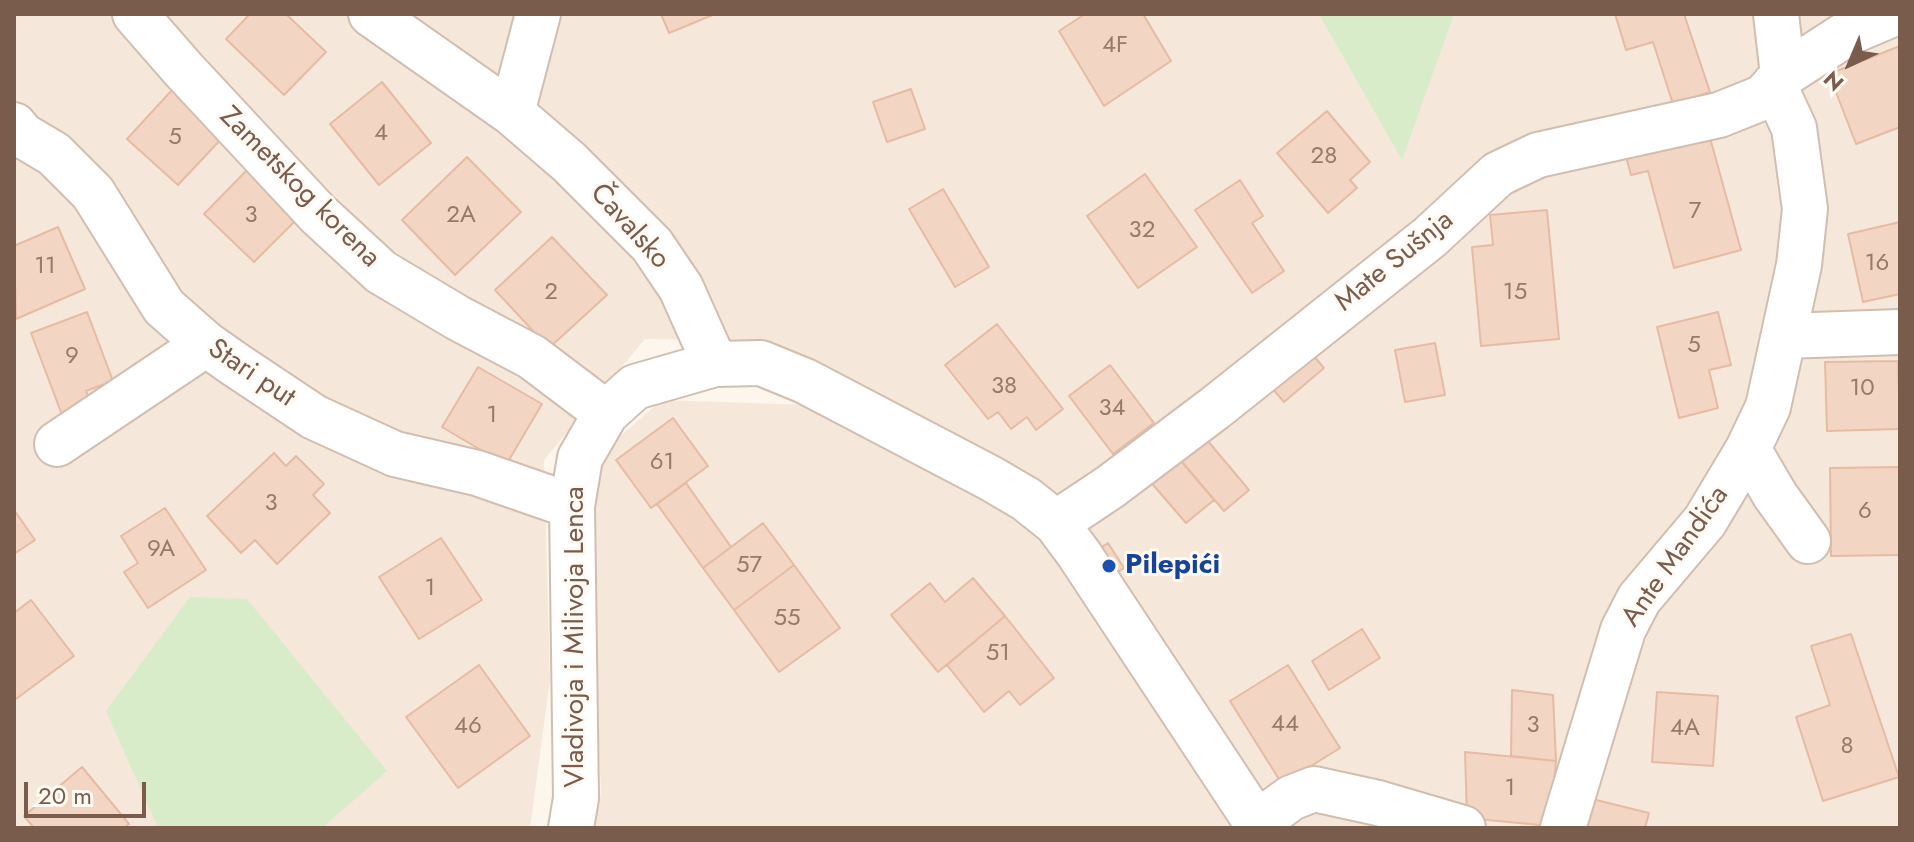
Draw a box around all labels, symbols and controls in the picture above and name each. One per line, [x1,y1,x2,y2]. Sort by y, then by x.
north arrow [1810,24,1890,104]
house number: 4F [1102,32,1128,60]
text: N [1816,64,1851,99]
street label: Zametskog korena [212,101,386,275]
house number: 4 [374,120,388,148]
house number: 5 [168,124,182,152]
house number: 28 [1311,143,1337,171]
street label: Čavalsko [582,177,676,277]
house number: 7 [1689,198,1701,226]
house number: 3 [244,202,258,230]
house number: 2A [446,202,476,230]
street label: Mate Sušnja [1329,204,1461,320]
house number: 32 [1129,217,1155,245]
house number: 16 [1865,250,1889,278]
house number: 11 [34,253,56,281]
house number: 2 [544,279,558,307]
house number: 15 [1503,279,1527,307]
house number: 5 [1687,332,1701,360]
street label: Stari put [201,333,301,415]
house number: 9 [65,343,79,371]
house number: 38 [991,373,1017,401]
house number: 10 [1849,375,1875,403]
house number: 34 [1098,395,1126,423]
house number: 1 [487,402,497,430]
house number: 61 [650,449,674,477]
street label: Ante Mandića [1615,480,1737,634]
street label: Vladivoja i Milivoja Lenca [559,486,593,788]
house number: 3 [264,490,278,518]
house number: 6 [1858,498,1872,526]
house number: 9A [147,536,175,564]
place label: Pilepići [1125,549,1220,583]
house number: 57 [736,552,762,580]
marker: Pilepići [1100,557,1118,575]
house number: 1 [425,575,435,603]
house number: 55 [773,605,801,633]
house number: 51 [986,640,1010,668]
house number: 44 [1271,711,1299,739]
house number: 3 [1526,712,1540,740]
house number: 46 [454,713,482,741]
house number: 4A [1670,715,1700,743]
house number: 8 [1840,733,1854,761]
scale bar [28,766,150,816]
house number: 1 [1505,775,1515,803]
text: 20 m [38,778,92,813]

